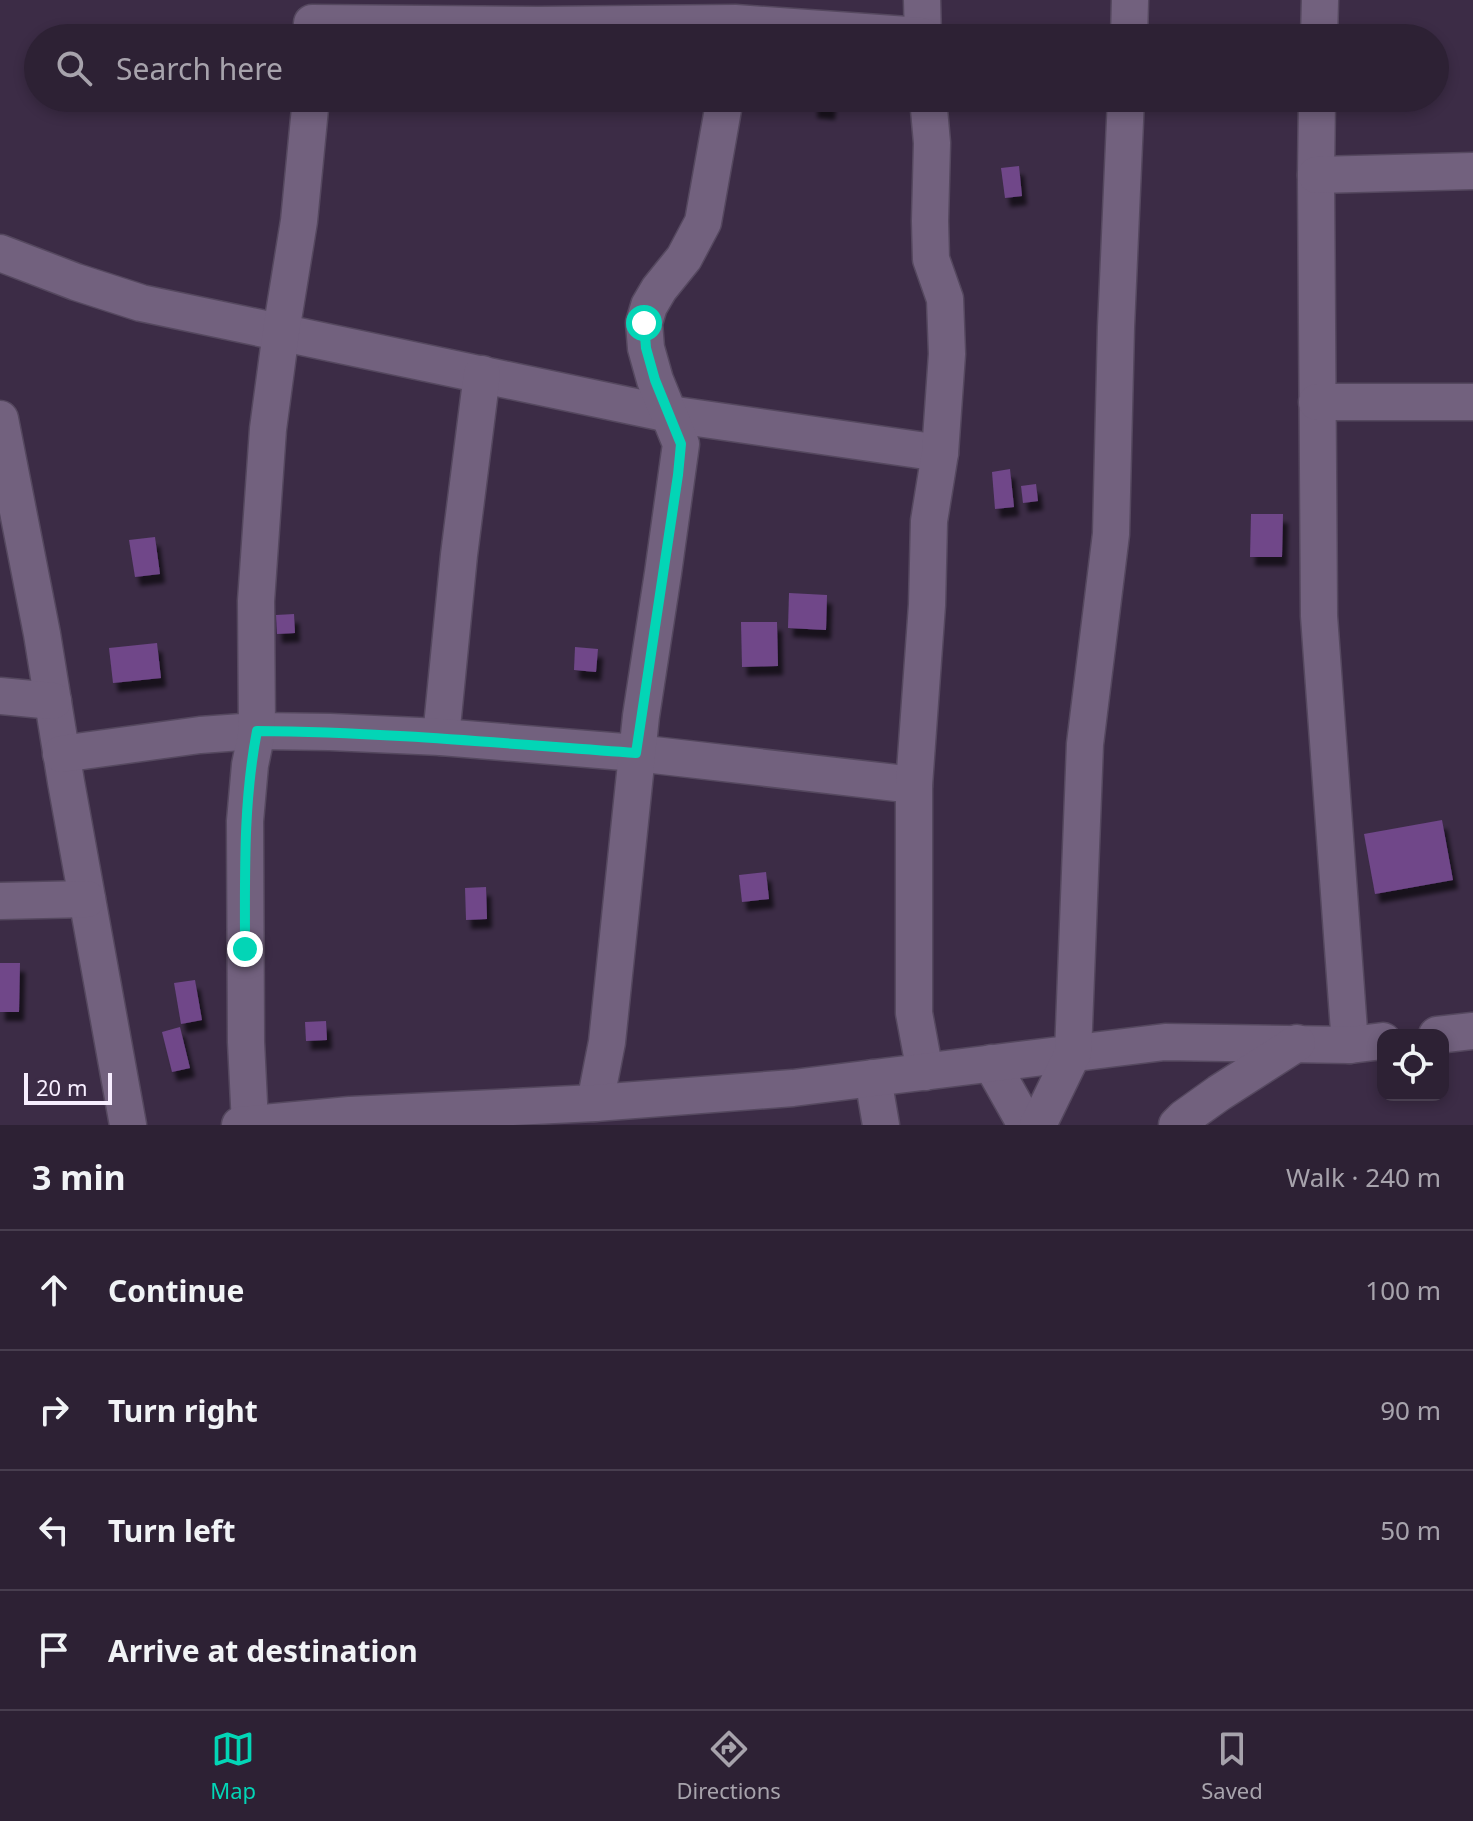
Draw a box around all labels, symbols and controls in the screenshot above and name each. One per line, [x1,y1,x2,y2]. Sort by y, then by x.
search box [24,24,1449,112]
icon: search [52,46,96,90]
text: Search here [116,48,283,89]
route start [626,305,662,341]
route end [227,931,263,967]
map controls [1377,1029,1449,1101]
button: locate [1377,1029,1449,1101]
scale bar [24,1069,112,1105]
text: 20 m [36,1072,87,1102]
text: 3 min [32,1154,126,1200]
text: Walk · 240 m [1286,1159,1441,1195]
icon: ahead [32,1268,76,1312]
text: Continue [108,1270,244,1311]
text: 100 m [1365,1272,1441,1308]
icon: right [32,1388,76,1432]
text: Turn right [108,1390,258,1431]
text: 90 m [1380,1392,1441,1428]
icon: left [32,1508,76,1552]
text: Turn left [108,1510,236,1551]
text: 50 m [1380,1512,1441,1548]
icon: arrive [32,1628,76,1672]
text: Arrive at destination [108,1630,418,1671]
tab: Map [210,1727,256,1805]
tab: Directions [676,1727,781,1805]
tab: Saved [1201,1727,1263,1805]

